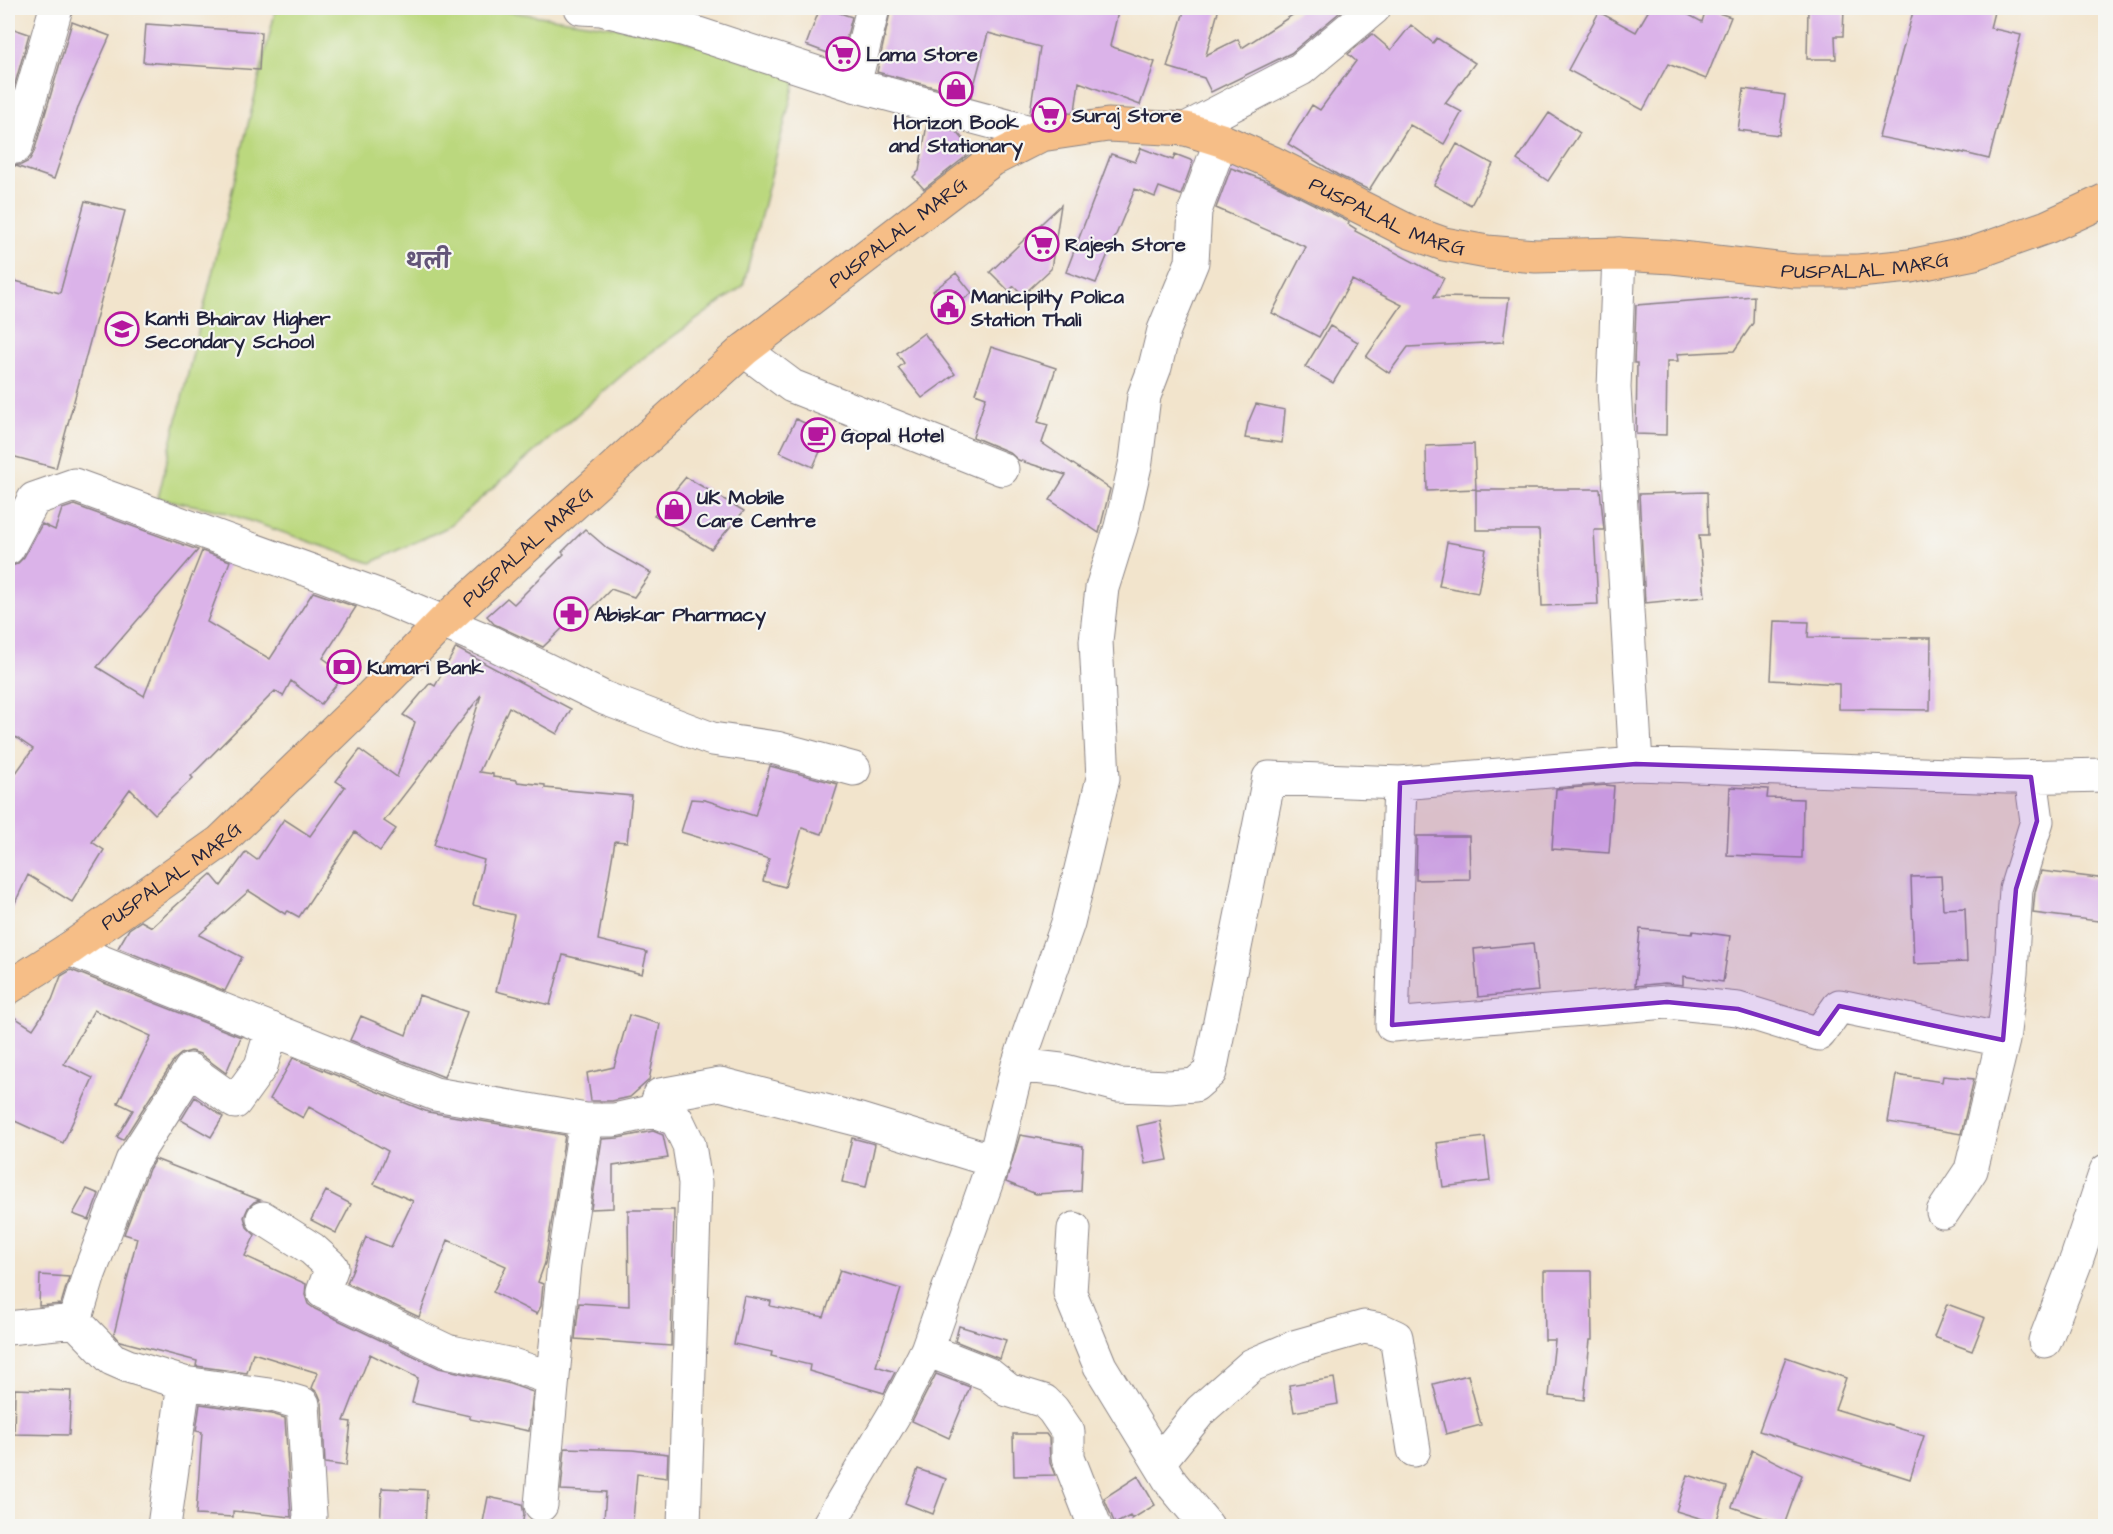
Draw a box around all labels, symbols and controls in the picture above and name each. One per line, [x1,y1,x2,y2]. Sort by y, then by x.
supermarket icon: Lama Store [825,36,861,72]
place label: Lama Store [866,41,978,69]
shop icon: Horizon Book and Stationary [938,71,974,107]
supermarket icon: Suraj Store [1031,97,1067,133]
place label: Suraj Store [1071,102,1182,130]
place label: Horizon Book and Stationary [888,109,1023,161]
street label: PUSPALAL MARG [823,171,974,295]
street label: PUSPALAL MARG [1304,171,1468,263]
supermarket icon: Rajesh Store [1024,226,1060,262]
place label: Rajesh Store [1065,231,1186,259]
district label: थली [406,245,452,276]
street label: PUSPALAL MARG [1780,245,1952,286]
place label: Manicipilty Polica Station Thali [970,283,1125,334]
public building icon: Manicipilty Polica Station Thali [930,289,966,325]
place label: Kanti Bhairav Higher Secondary School [144,305,331,357]
school or university icon: Kanti Bhairav Higher Secondary School [104,311,140,347]
cafe icon: Gopal Hotel [800,417,836,453]
place label: Gopal Hotel [841,422,944,450]
street label: PUSPALAL MARG [456,480,600,614]
place label: UK Mobile Care Centre [697,484,816,535]
shop icon: UK Mobile Care Centre [656,491,692,527]
pharmacy icon: Abiskar Pharmacy [553,596,589,632]
place label: Abiskar Pharmacy [594,601,766,630]
bank icon: Kumari Bank [326,649,362,685]
place label: Kumari Bank [367,654,484,682]
street label: PUSPALAL MARG [95,815,248,937]

